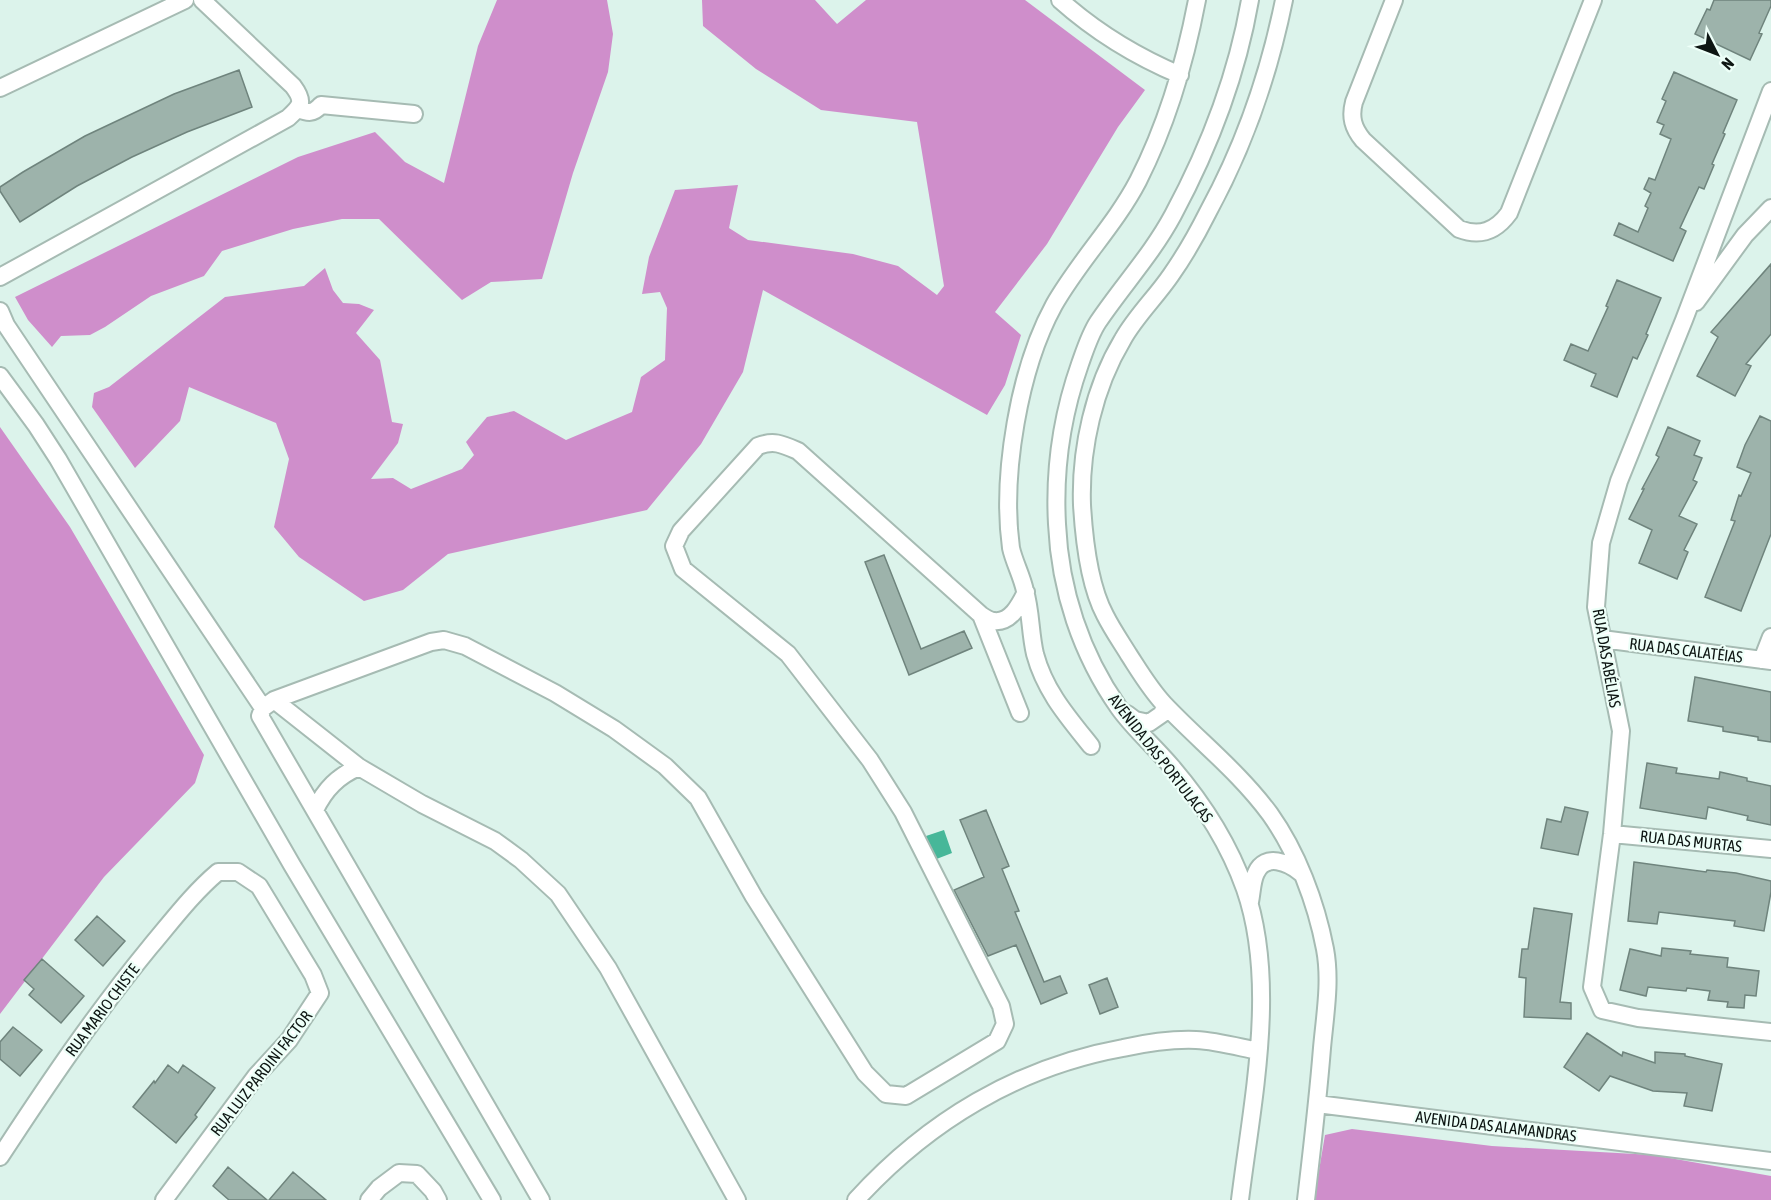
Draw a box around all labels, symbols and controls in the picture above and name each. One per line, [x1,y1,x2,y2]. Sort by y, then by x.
north arrow [1687,24,1747,84]
text: N [1718,55,1738,74]
street label: RUA DAS ABÉLIAS [1589,607,1625,709]
street label: RUA DAS CALATÉIAS [1628,634,1744,666]
street label: AVENIDA DAS PORTULACAS [1105,690,1217,826]
street label: RUA DAS MURTAS [1639,827,1743,855]
street label: RUA MARIO CHISTE [61,960,143,1060]
street label: RUA LUIZ PARDINI FACTOR [207,1007,315,1139]
street label: AVENIDA DAS ALAMANDRAS [1415,1107,1578,1145]

